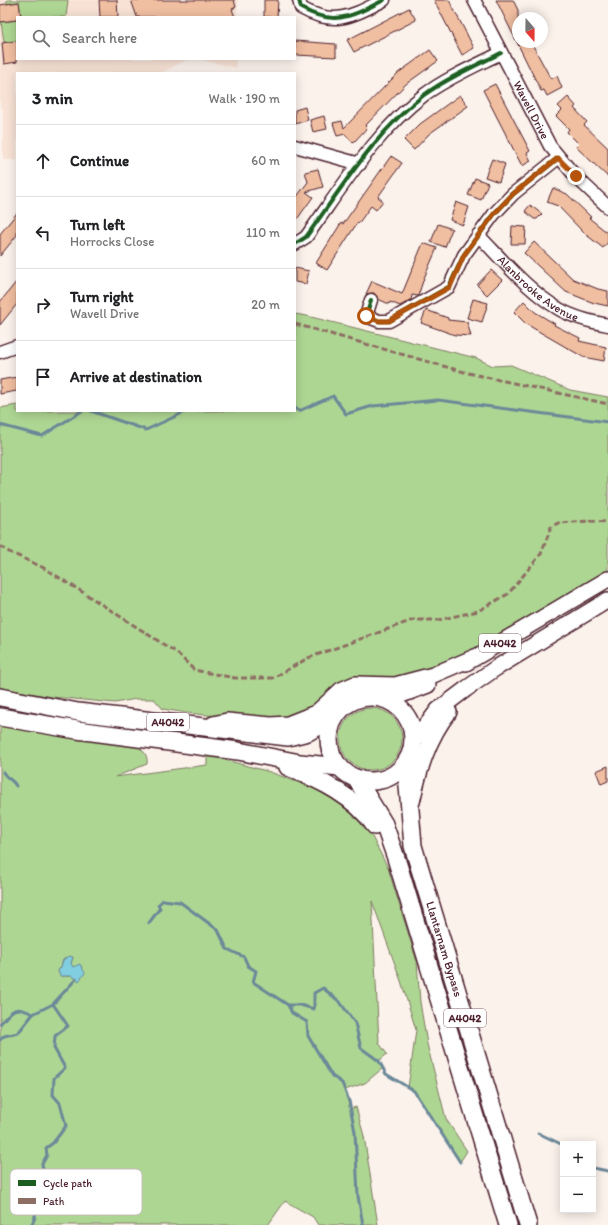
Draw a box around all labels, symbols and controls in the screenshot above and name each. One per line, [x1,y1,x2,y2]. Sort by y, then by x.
north arrow [512,12,548,48]
search box [16,16,296,60]
icon: search [30,27,52,49]
text: Search here [62,29,137,47]
street label: Wavell Drive [510,78,552,142]
text: 3 min [32,88,73,108]
text: Walk · 190 m [209,91,280,106]
icon: ahead [32,150,54,172]
text: Continue [70,152,129,170]
text: 60 m [251,153,280,168]
route end [567,167,585,185]
text: Turn left [70,216,125,234]
icon: left [32,222,54,244]
text: 110 m [246,225,280,240]
text: Horrocks Close [70,234,155,249]
street label: Alanbrooke Avenue [494,253,581,324]
text: Turn right [70,288,134,306]
icon: right [32,294,54,316]
text: 20 m [251,297,280,312]
text: Wavell Drive [70,306,139,321]
route start [357,307,375,325]
icon: arrive [32,366,54,388]
text: Arrive at destination [70,368,202,386]
road number: A4042 [479,634,521,652]
road number: A4042 [147,713,189,731]
street label: Llantarnam Bypass [423,900,465,998]
road number: A4042 [444,1009,486,1027]
map controls [560,1141,596,1213]
button: + [560,1141,596,1177]
legend [10,1169,142,1215]
text: Cycle path [43,1177,92,1190]
button: − [560,1177,596,1213]
text: Path [43,1195,65,1208]

